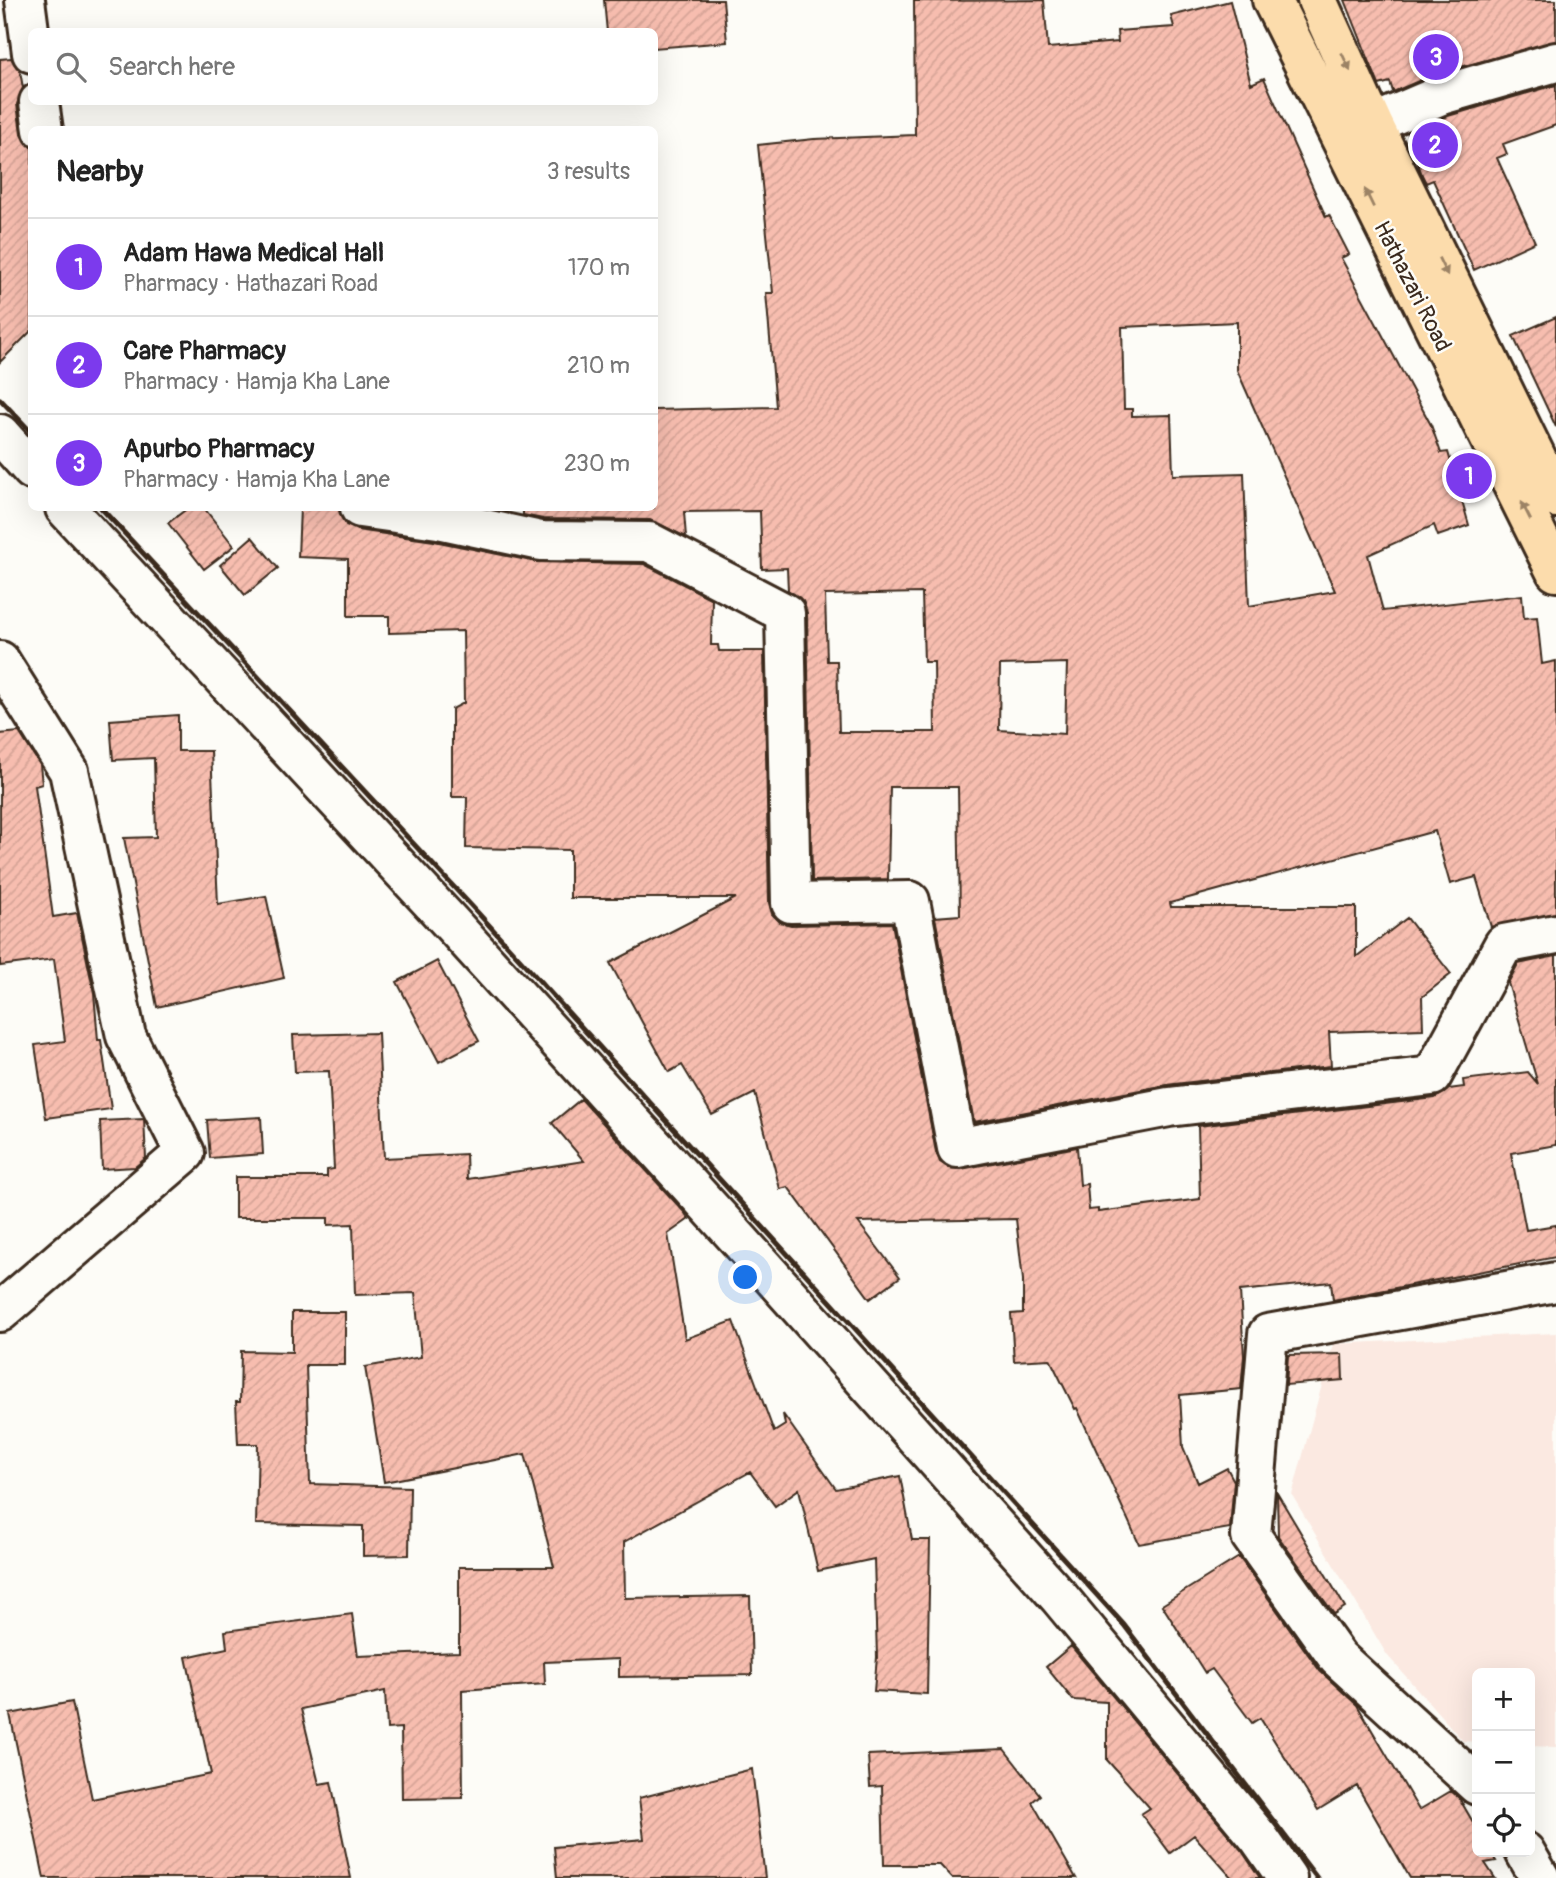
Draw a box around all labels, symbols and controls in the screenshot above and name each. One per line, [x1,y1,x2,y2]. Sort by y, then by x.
search box [28,28,658,105]
pin: 3 [1413,31,1459,83]
icon: search [52,48,90,86]
text: Search here [108,51,235,83]
one-way arrow [1340,52,1352,72]
pin: 2 [1412,119,1458,171]
text: Nearby [56,153,143,190]
text: 3 results [547,157,630,186]
one-way arrow [1364,188,1375,208]
street label: Hathazari Road [1367,216,1458,356]
text: Adam Hawa Medical Hall [123,237,384,269]
text: 1 [75,253,84,282]
text: 170 m [568,253,630,282]
one-way arrow [1438,257,1449,277]
text: Pharmacy · Hathazari Road [123,269,378,298]
text: Care Pharmacy [123,335,286,367]
text: 2 [73,351,85,380]
text: 210 m [567,351,630,380]
text: Pharmacy · Hamja Kha Lane [123,367,390,396]
text: Apurbo Pharmacy [123,433,314,465]
text: 3 [73,449,85,478]
text: 230 m [564,449,630,478]
pin: 1 [1446,450,1492,502]
text: Pharmacy · Hamja Kha Lane [123,465,390,494]
one-way arrow [1521,501,1532,521]
your location [728,1260,762,1294]
map controls [1472,1668,1535,1857]
button: + [1472,1668,1535,1731]
button: − [1472,1731,1535,1794]
button: locate [1472,1794,1535,1857]

